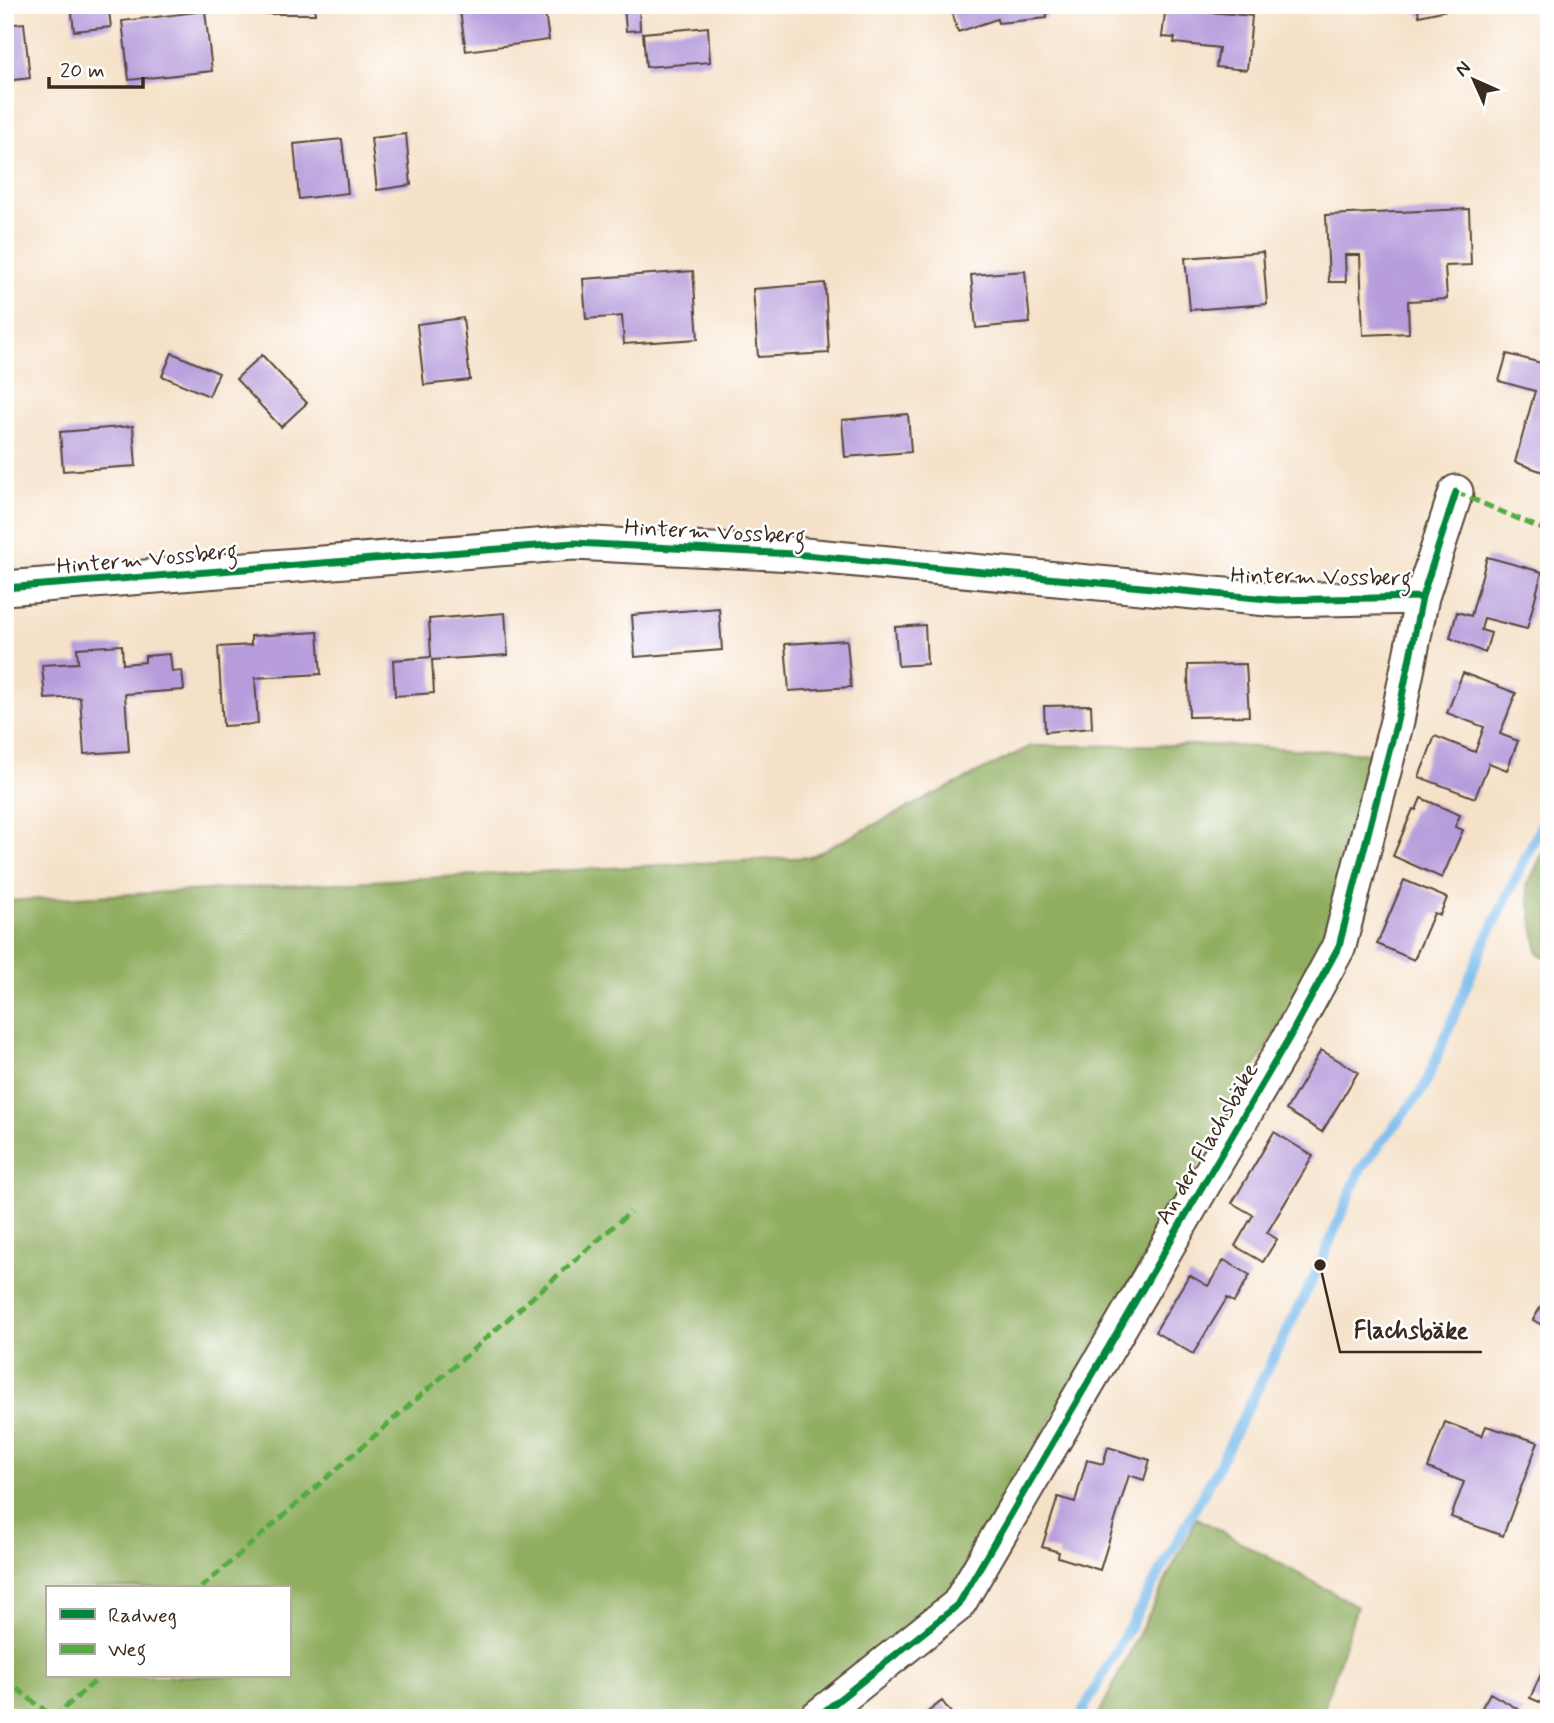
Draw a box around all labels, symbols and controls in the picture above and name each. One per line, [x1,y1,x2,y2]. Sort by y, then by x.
scale bar [49,46,144,90]
north arrow [1438,46,1508,116]
text: N [1450,56,1476,82]
text: 20 m [60,57,105,85]
street label: Hinterm Vossberg [623,513,806,555]
street label: Hinterm Vossberg [56,537,239,585]
street label: Hinterm Vossberg [1230,561,1412,597]
street label: An der Flachsbäke [1149,1058,1266,1230]
callout: Flachsbäke [1340,1307,1482,1352]
text: Flachsbäke [1354,1316,1469,1347]
legend [46,1586,290,1678]
text: Radweg [108,1602,177,1630]
text: Weg [108,1636,146,1666]

